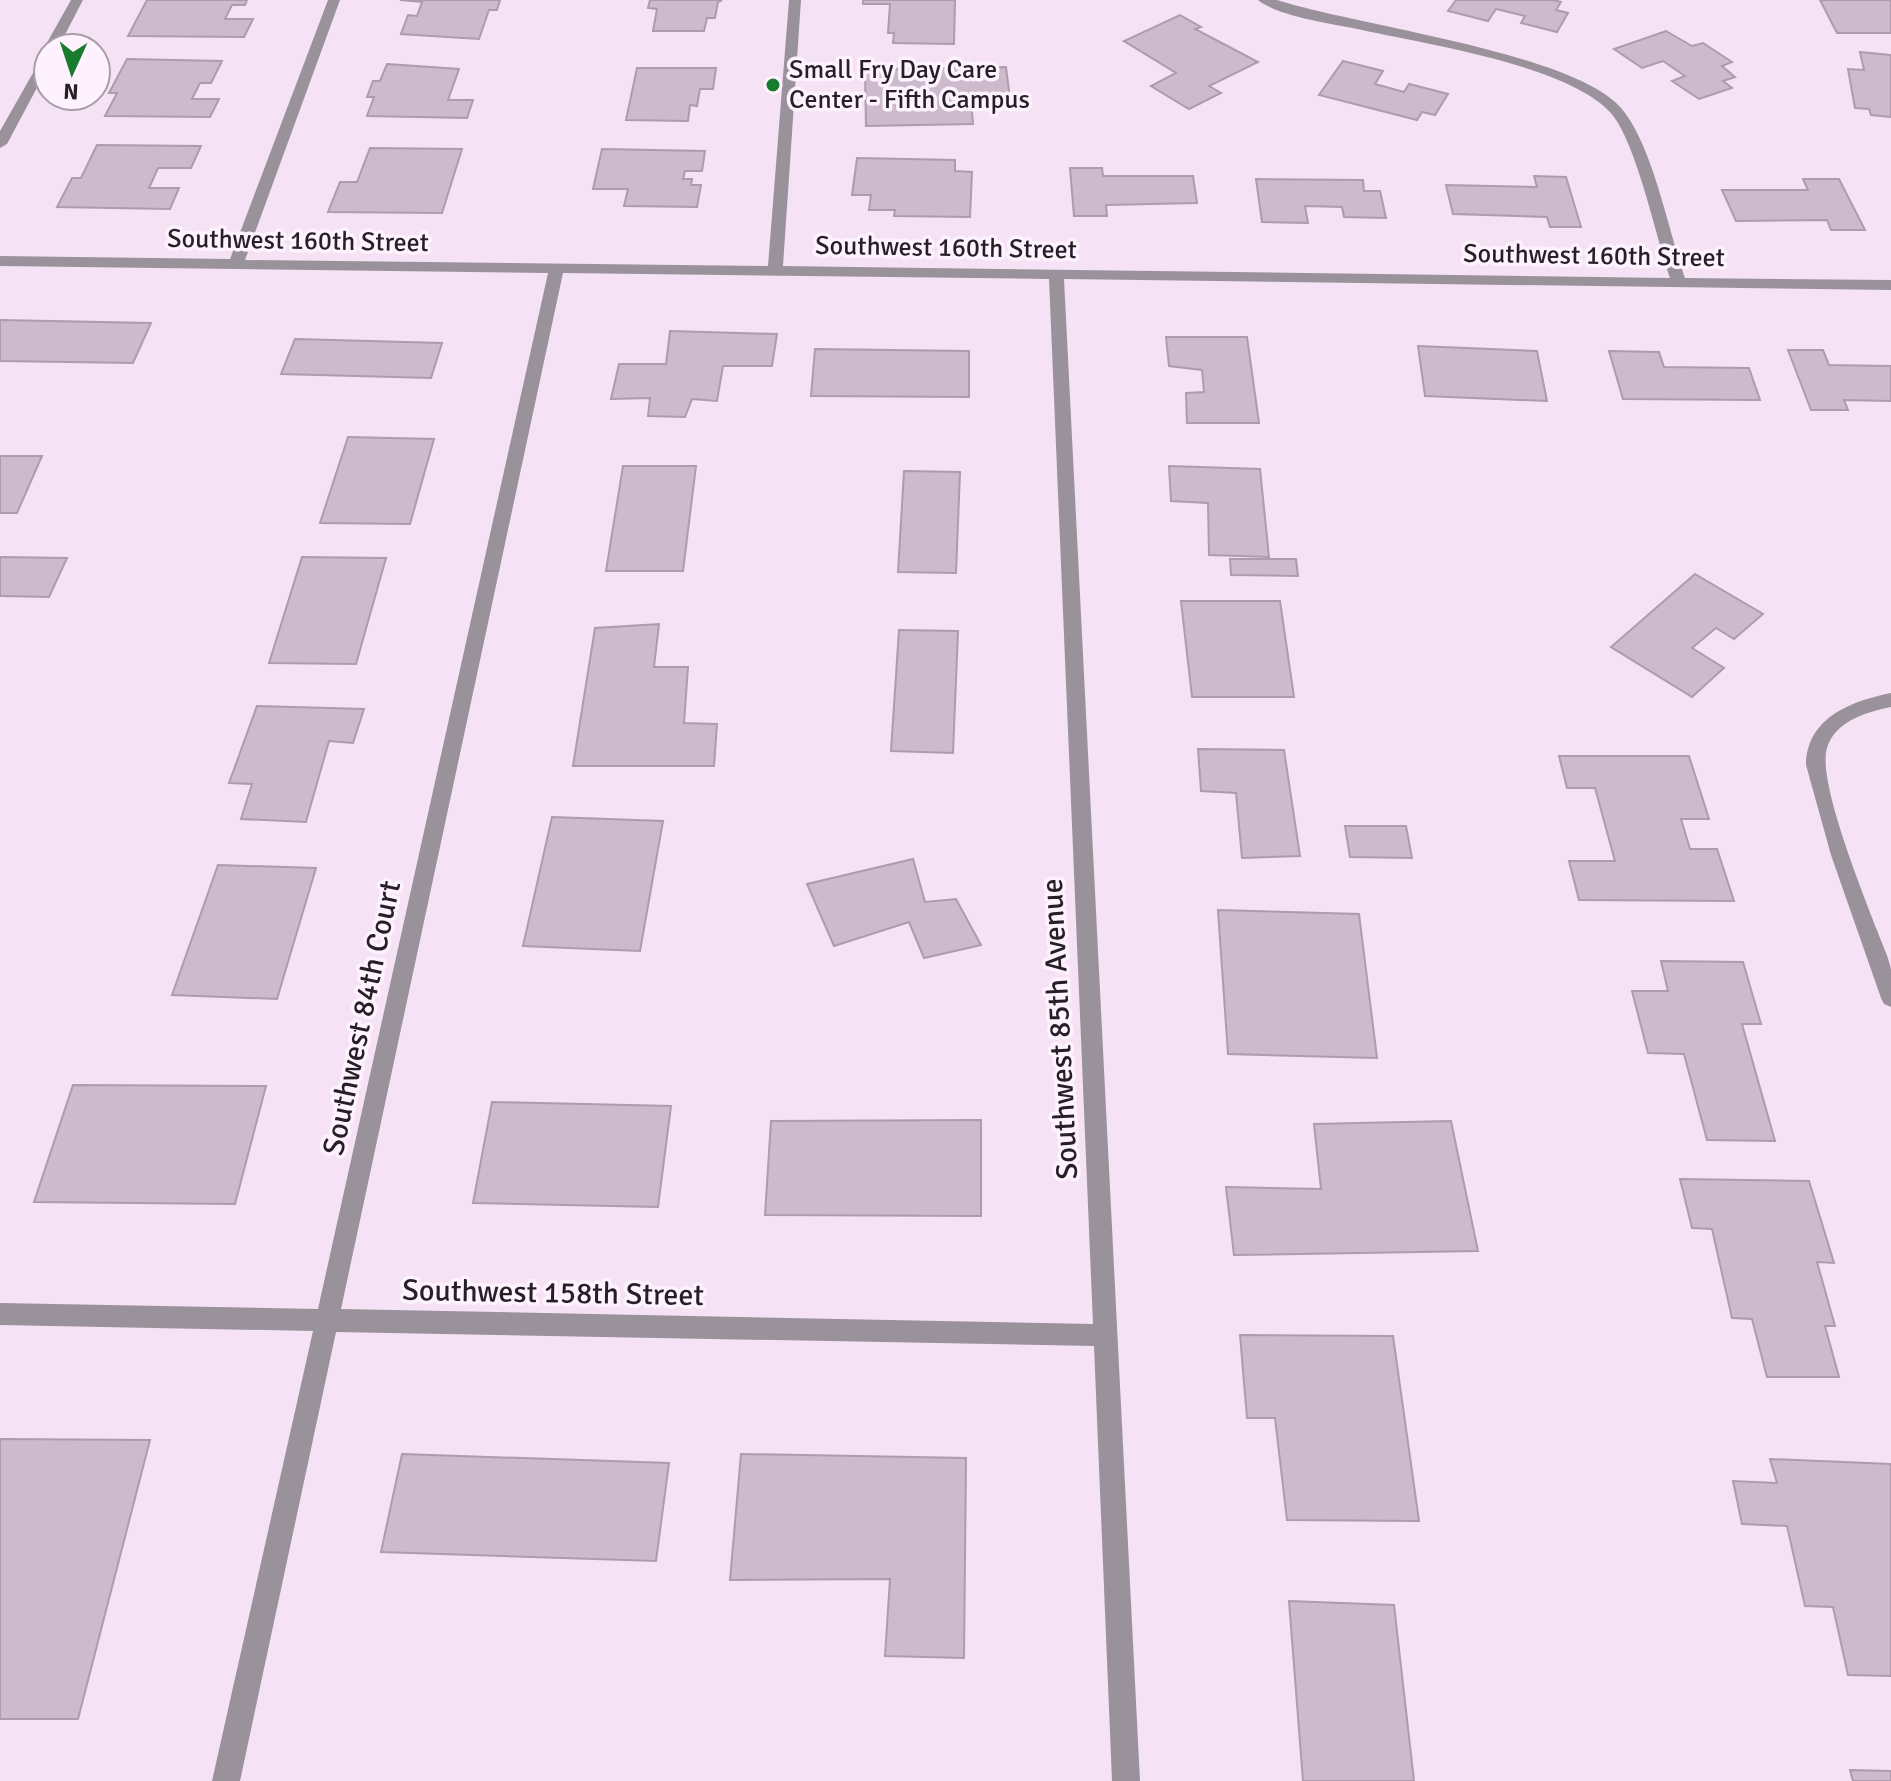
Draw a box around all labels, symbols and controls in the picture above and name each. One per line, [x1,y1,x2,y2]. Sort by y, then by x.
north arrow [32,32,112,112]
place label: Small Fry Day Care Center - Fifth Campus [789,54,1030,116]
marker: Small Fry Day Care Center - Fifth Campus [764,76,782,94]
text: N [63,78,79,105]
street label: Southwest 160th Street [167,223,429,259]
street label: Southwest 160th Street [815,230,1077,266]
street label: Southwest 160th Street [1463,238,1725,274]
street label: Southwest 84th Court [315,877,409,1159]
street label: Southwest 85th Avenue [1034,878,1086,1180]
street label: Southwest 158th Street [402,1272,704,1314]

